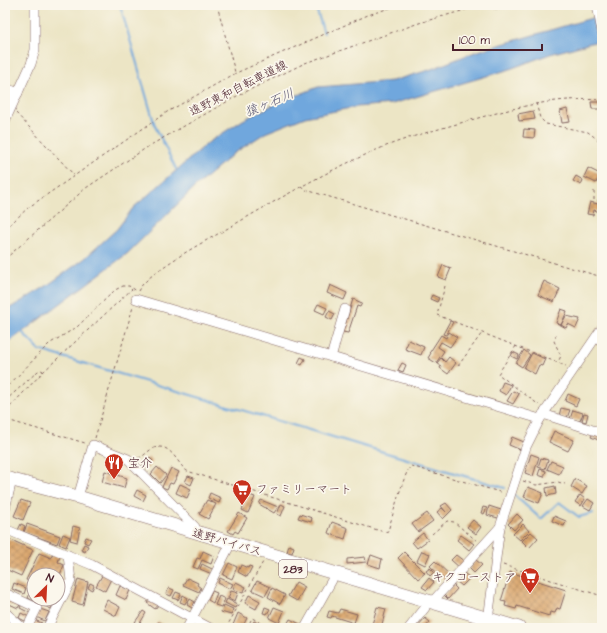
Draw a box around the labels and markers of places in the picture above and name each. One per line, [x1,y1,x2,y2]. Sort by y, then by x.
restaurant icon: 宝介 [103,452,125,480]
place label: 宝介 [128,455,152,472]
supermarket icon: ファミリーマート [231,478,253,506]
place label: ファミリーマート [256,481,352,498]
supermarket icon: キクコーストア [519,566,541,594]
place label: キクコーストア [432,569,516,586]

